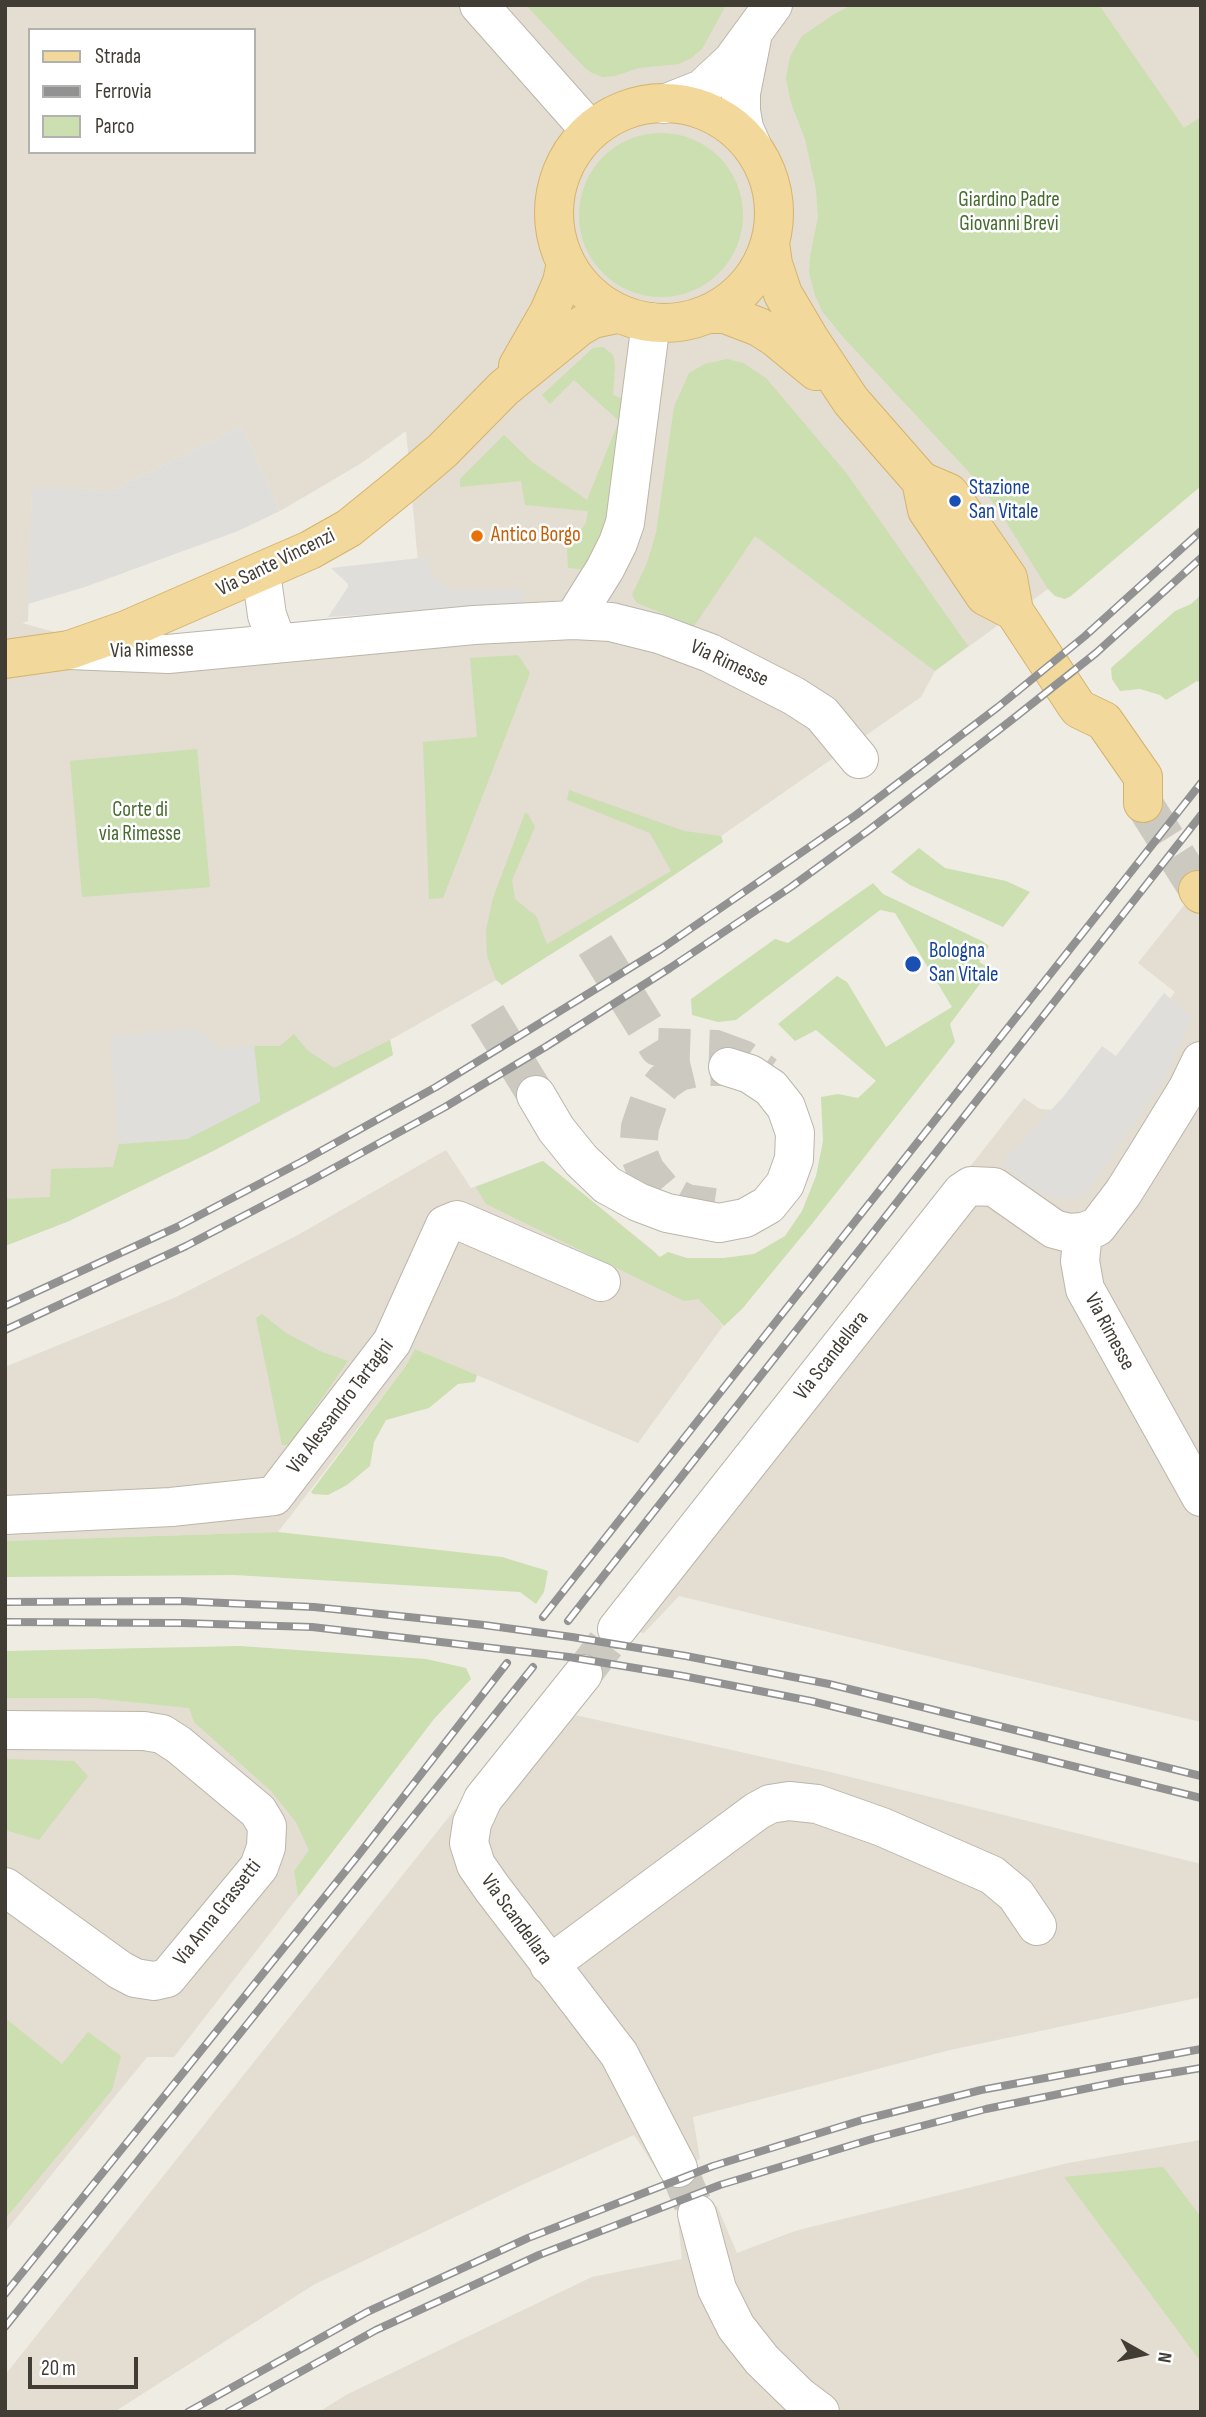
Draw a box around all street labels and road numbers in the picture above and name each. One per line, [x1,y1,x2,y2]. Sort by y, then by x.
street label: Via Sante Vincenzi [213,524,339,602]
street label: Via Rimesse [686,635,772,693]
street label: Via Rimesse [110,638,194,664]
street label: Via Rimesse [1078,1289,1140,1375]
street label: Via Scandellara [789,1307,875,1405]
street label: Via Alessandro Tartagni [282,1335,400,1479]
street label: Via Anna Grassetti [169,1855,267,1971]
street label: Via Scandellara [475,1870,557,1970]

